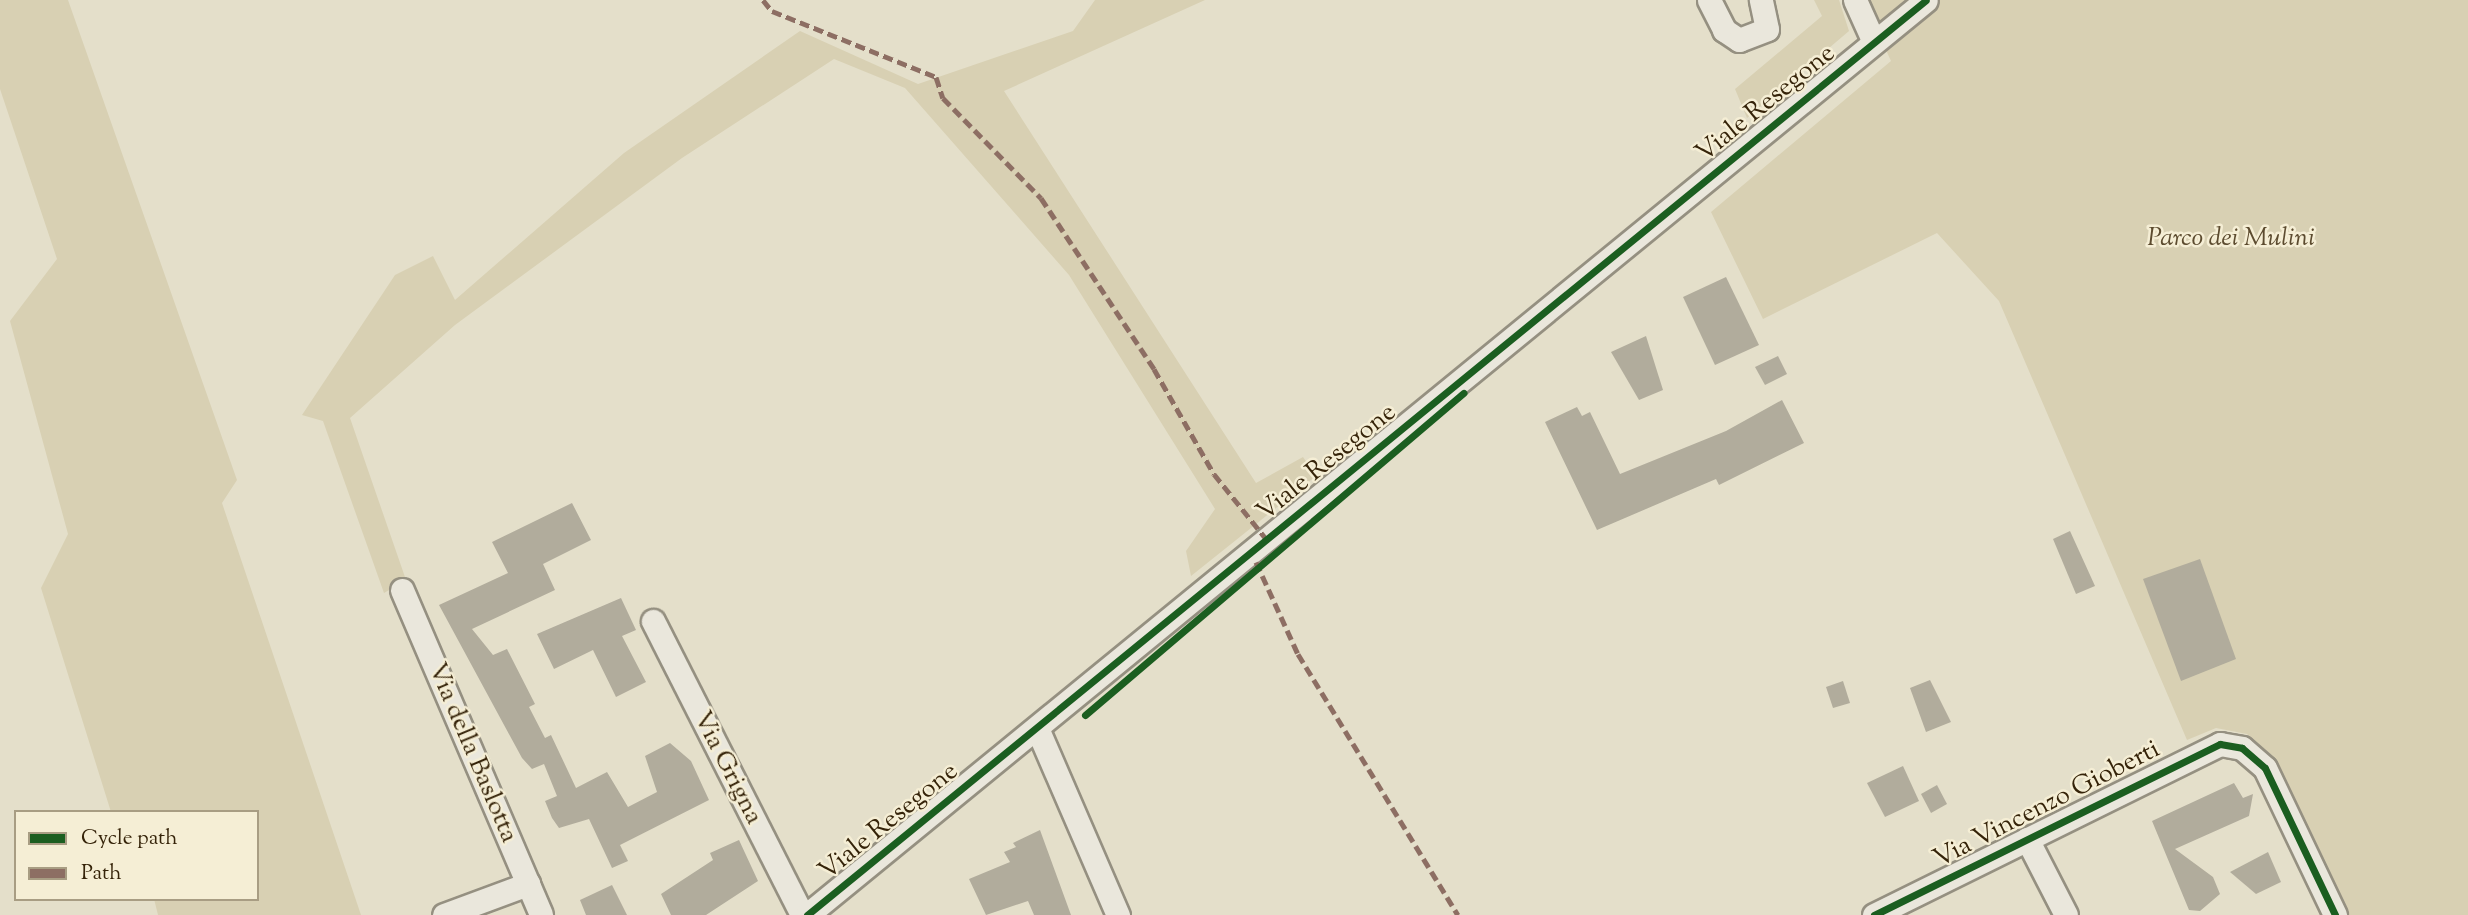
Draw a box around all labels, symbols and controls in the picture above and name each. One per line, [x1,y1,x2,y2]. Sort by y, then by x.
street label: Viale Resegone [1690,38,1842,170]
park label: Parco dei Mulini [2147,223,2315,255]
street label: Viale Resegone [1251,397,1403,529]
street label: Via della Baslotta [420,658,524,848]
street label: Via Grigna [685,706,769,830]
street label: Via Vincenzo Gioberti [1929,734,2165,876]
street label: Viale Resegone [813,756,965,888]
legend [14,810,259,901]
text: Cycle path [81,824,178,854]
text: Path [81,859,122,889]

